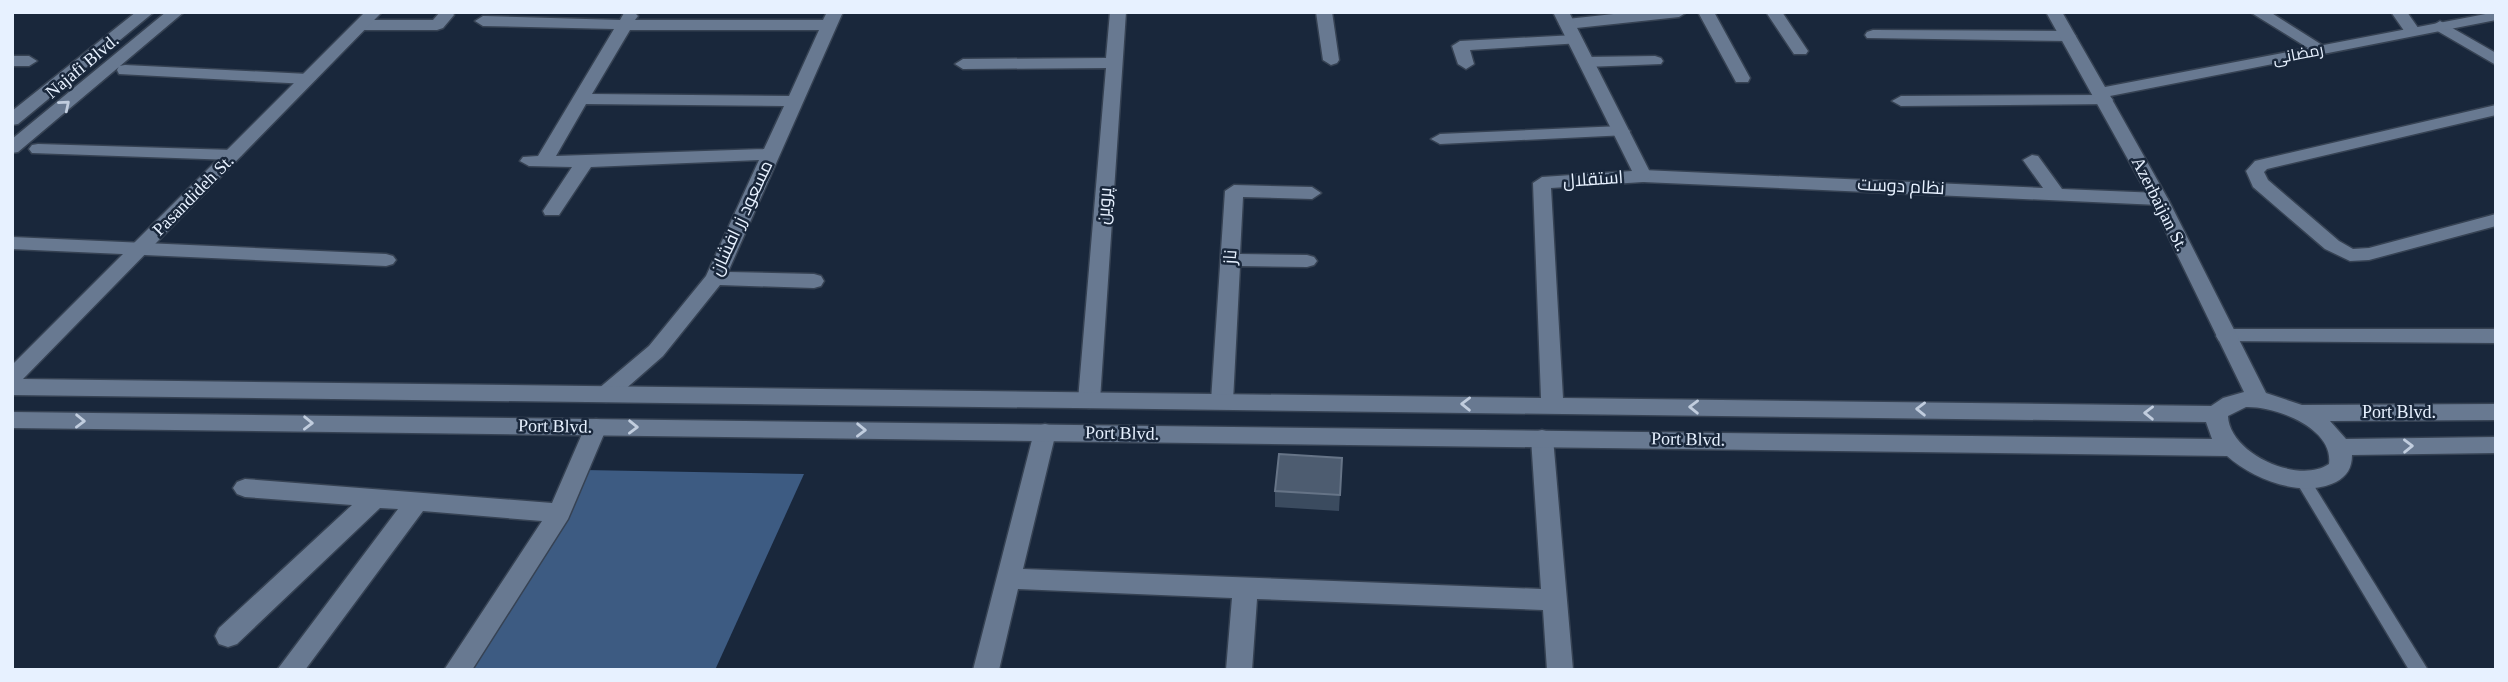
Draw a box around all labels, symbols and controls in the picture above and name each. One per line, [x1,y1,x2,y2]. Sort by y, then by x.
street label: Najafi Blvd. [41,30,123,102]
street label: رمضانی [2271,41,2325,69]
one-way arrow [56,101,69,113]
street label: Pasandideh St. [148,150,238,240]
street label: Azerbaijan St. [2128,154,2192,254]
street label: مسعود زر افشان [706,157,777,279]
street label: استقلال [1562,167,1624,192]
street label: نظام دوست [1857,174,1945,200]
street label: پروین [1093,186,1117,225]
street label: ناز [1220,249,1241,266]
one-way arrow [1461,396,1471,412]
one-way arrow [1688,399,1699,415]
one-way arrow [1916,401,1926,417]
street label: Port Blvd. [2362,402,2436,422]
one-way arrow [2143,405,2154,421]
one-way arrow [75,413,86,428]
one-way arrow [303,415,314,431]
street label: Port Blvd. [518,415,592,437]
one-way arrow [629,419,639,435]
one-way arrow [856,422,867,438]
street label: Port Blvd. [1085,422,1159,444]
street label: Port Blvd. [1651,428,1725,450]
one-way arrow [2403,438,2413,454]

